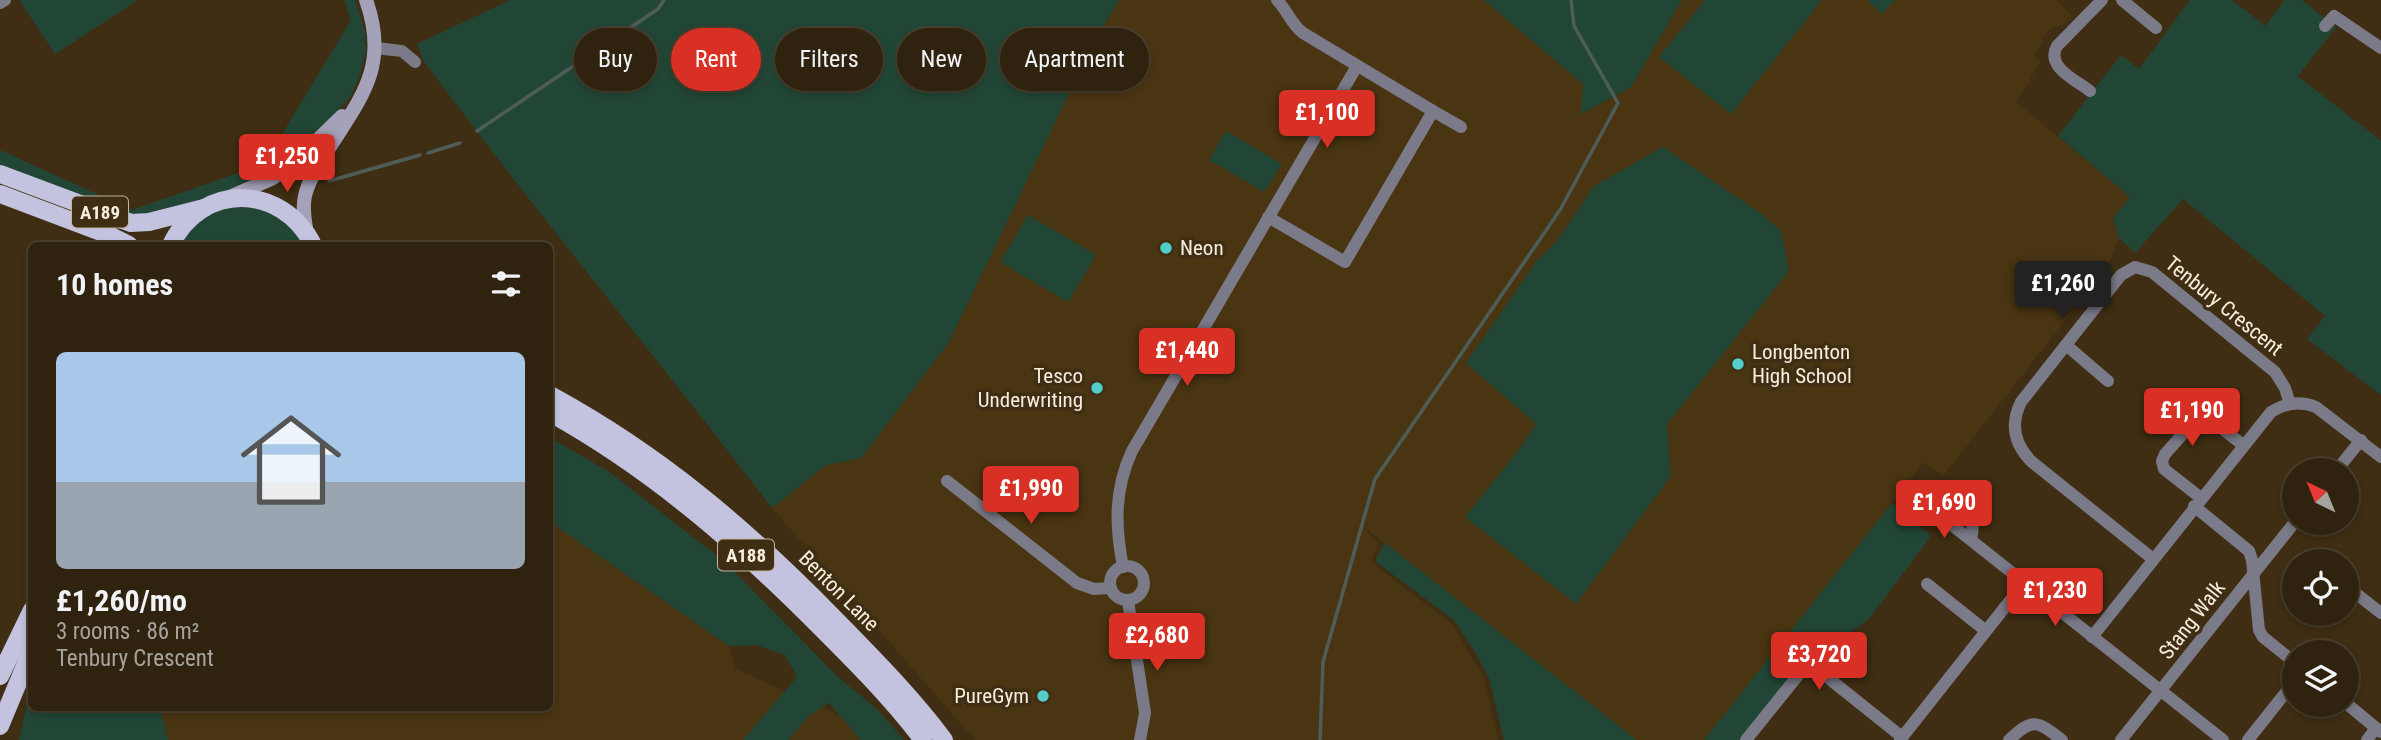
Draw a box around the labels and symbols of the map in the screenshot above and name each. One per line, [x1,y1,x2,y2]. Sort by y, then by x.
pin: £1,100 [1270,90,1384,150]
pin: £1,250 [230,134,344,194]
road number: A189 [72,196,128,228]
place label: Neon [1180,236,1224,260]
marker: Neon [1158,240,1174,256]
street label: Tenbury Crescent [2160,251,2288,361]
pin: £1,260 [2006,262,2120,321]
pin: £1,440 [1130,328,1244,388]
place label: Longbenton High School [1752,340,1852,388]
marker: Longbenton High School [1730,356,1746,372]
place label: Tesco Underwriting [978,364,1083,412]
marker: Tesco Underwriting [1089,380,1105,396]
pin: £1,190 [2135,388,2249,448]
north arrow [2282,458,2359,536]
pin: £1,990 [974,466,1088,526]
pin: £1,690 [1887,480,2001,540]
road number: A188 [718,540,774,570]
street label: Benton Lane [794,546,884,636]
pin: £1,230 [1998,568,2112,628]
street label: Stang Walk [2154,576,2230,664]
pin: £2,680 [1100,614,1214,673]
pin: £3,720 [1762,632,1876,692]
place label: PureGym [954,684,1029,708]
marker: PureGym [1035,688,1051,704]

